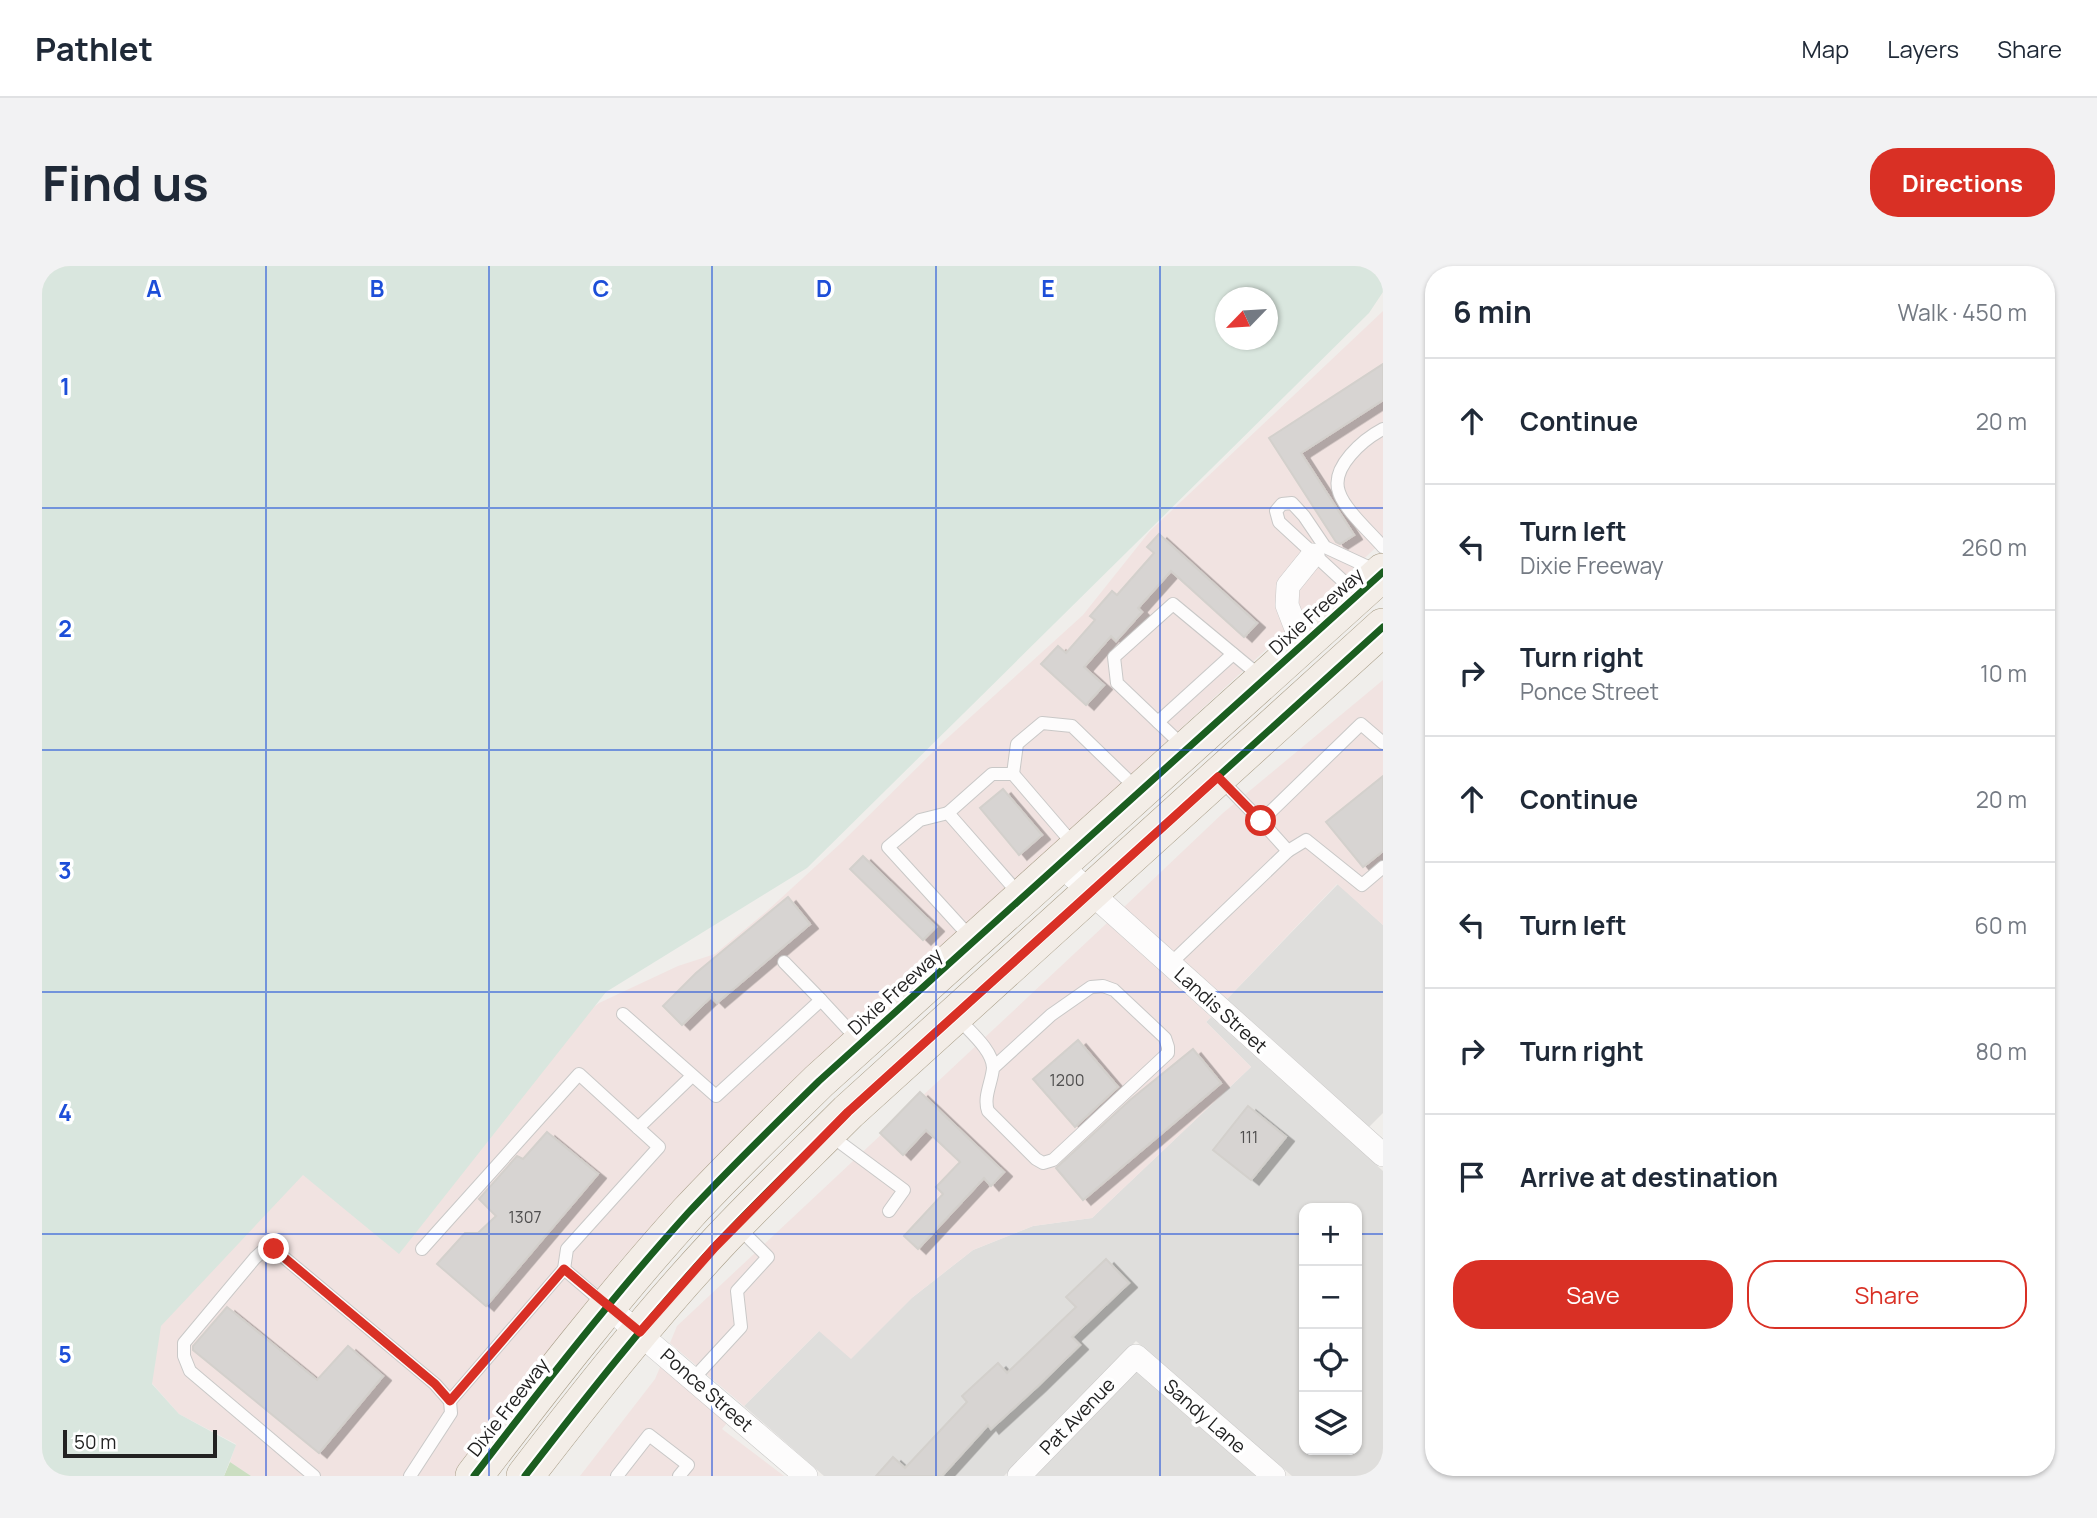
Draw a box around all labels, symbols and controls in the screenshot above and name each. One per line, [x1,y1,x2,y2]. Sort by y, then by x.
text: Pathlet [35,26,153,71]
text: Map [1802,32,1849,65]
text: Layers [1887,32,1959,65]
text: Share [1997,32,2062,65]
button: Directions [1870,148,2055,217]
text: Find us [42,149,209,216]
text: A [146,272,162,304]
text: B [370,272,384,304]
text: C [593,272,610,304]
text: D [816,272,832,304]
text: E [1041,272,1055,304]
north arrow [1215,287,1278,350]
text: 6 min [1453,291,1532,332]
text: Walk · 450 m [1898,296,2027,328]
text: 1 [60,370,70,402]
icon: ahead [1453,402,1491,440]
text: Continue [1520,403,1638,439]
text: 20 m [1976,405,2027,437]
text: Turn left [1520,513,1627,549]
icon: left [1453,528,1491,566]
text: 260 m [1961,531,2027,563]
text: Dixie Freeway [1520,549,1664,581]
street label: Dixie Freeway [1263,562,1369,660]
text: 2 [58,612,72,644]
text: Turn right [1520,639,1644,675]
icon: right [1453,654,1491,692]
text: 10 m [1980,657,2027,689]
text: Ponce Street [1520,675,1659,707]
icon: ahead [1453,780,1491,818]
text: Continue [1520,781,1638,817]
text: 20 m [1976,783,2027,815]
route start [1245,805,1276,836]
text: 3 [58,854,72,886]
icon: left [1453,906,1491,944]
text: Turn left [1520,907,1627,943]
text: 60 m [1975,909,2027,941]
street label: Dixie Freeway [842,942,948,1040]
street label: Landis Street [1169,961,1273,1059]
icon: right [1453,1032,1491,1070]
text: Turn right [1520,1033,1644,1069]
text: 80 m [1976,1035,2027,1067]
house number: 1200 [1050,1069,1084,1091]
text: 4 [58,1096,72,1128]
house number: 111 [1240,1126,1258,1148]
icon: arrive [1453,1158,1491,1196]
text: Arrive at destination [1520,1159,1778,1195]
map controls [1299,1203,1362,1455]
button: + [1299,1203,1362,1266]
house number: 1307 [509,1206,541,1228]
route end [258,1233,289,1264]
button: Save [1453,1260,1733,1329]
button: Share [1747,1260,2027,1329]
button: − [1299,1266,1362,1329]
button: locate [1299,1329,1362,1392]
text: 5 [58,1338,72,1370]
street label: Ponce Street [655,1343,759,1437]
street label: Dixie Freeway [461,1352,555,1462]
street label: Pat Avenue [1034,1372,1120,1460]
street label: Sandy Lane [1158,1373,1252,1459]
button: layers [1299,1392,1362,1455]
scale bar [63,1427,217,1459]
text: 50 m [74,1429,116,1455]

